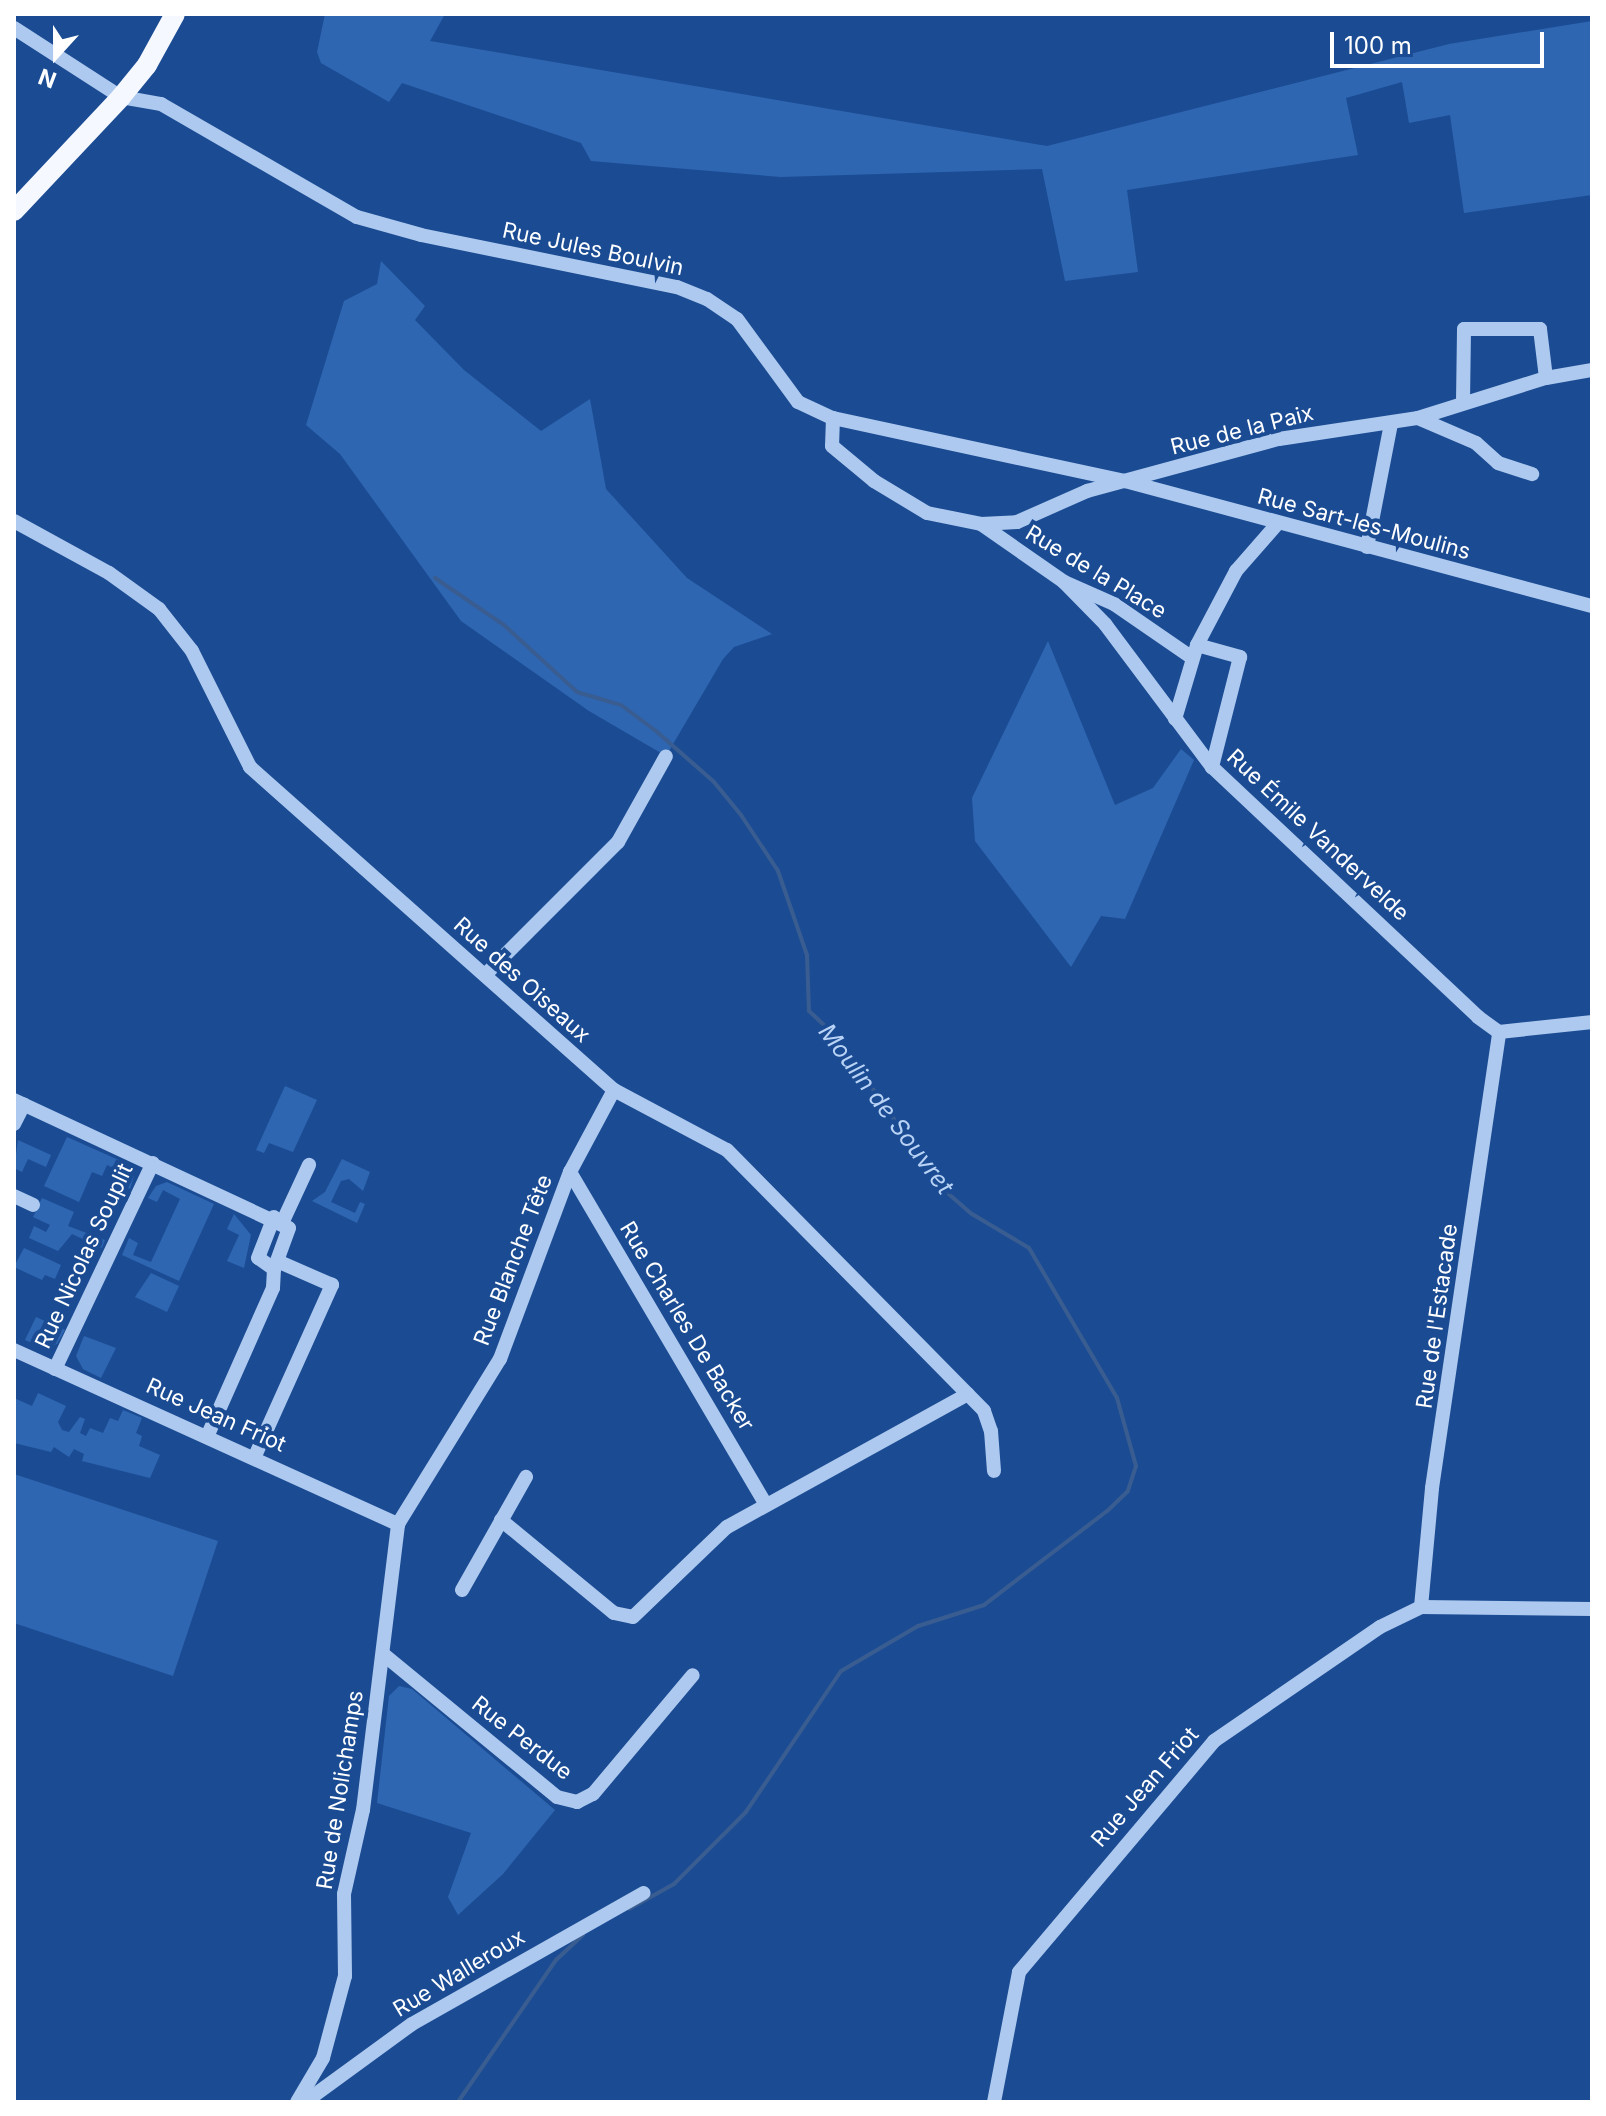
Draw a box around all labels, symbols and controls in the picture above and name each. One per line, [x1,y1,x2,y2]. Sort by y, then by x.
north arrow [16,16,96,96]
scale bar [1334,16,1548,66]
text: 100 m [1344,31,1412,60]
text: N [35,63,60,94]
street label: Rue Jules Boulvin [500,217,686,281]
street label: Rue de la Paix [1168,399,1316,461]
street label: Rue Sart-les-Moulins [1255,483,1473,565]
street label: Rue de la Place [1021,520,1171,624]
street label: Rue Émile Vandervelde [1222,744,1414,926]
street label: Rue des Oiseaux [448,912,596,1048]
water label: Moulin de Souvret [813,1018,959,1200]
street label: Rue Nicolas Souplit [30,1159,138,1353]
street label: Rue Blanche Tête [468,1171,558,1349]
street label: Rue Charles De Backer [614,1217,760,1435]
street label: Rue de l'Estacade [1411,1222,1463,1410]
street label: Rue Jean Friot [142,1372,290,1458]
street label: Rue de Nolichamps [311,1688,369,1892]
street label: Rue Perdue [467,1691,577,1785]
street label: Rue Jean Friot [1086,1722,1204,1852]
street label: Rue Walleroux [388,1923,530,2023]

